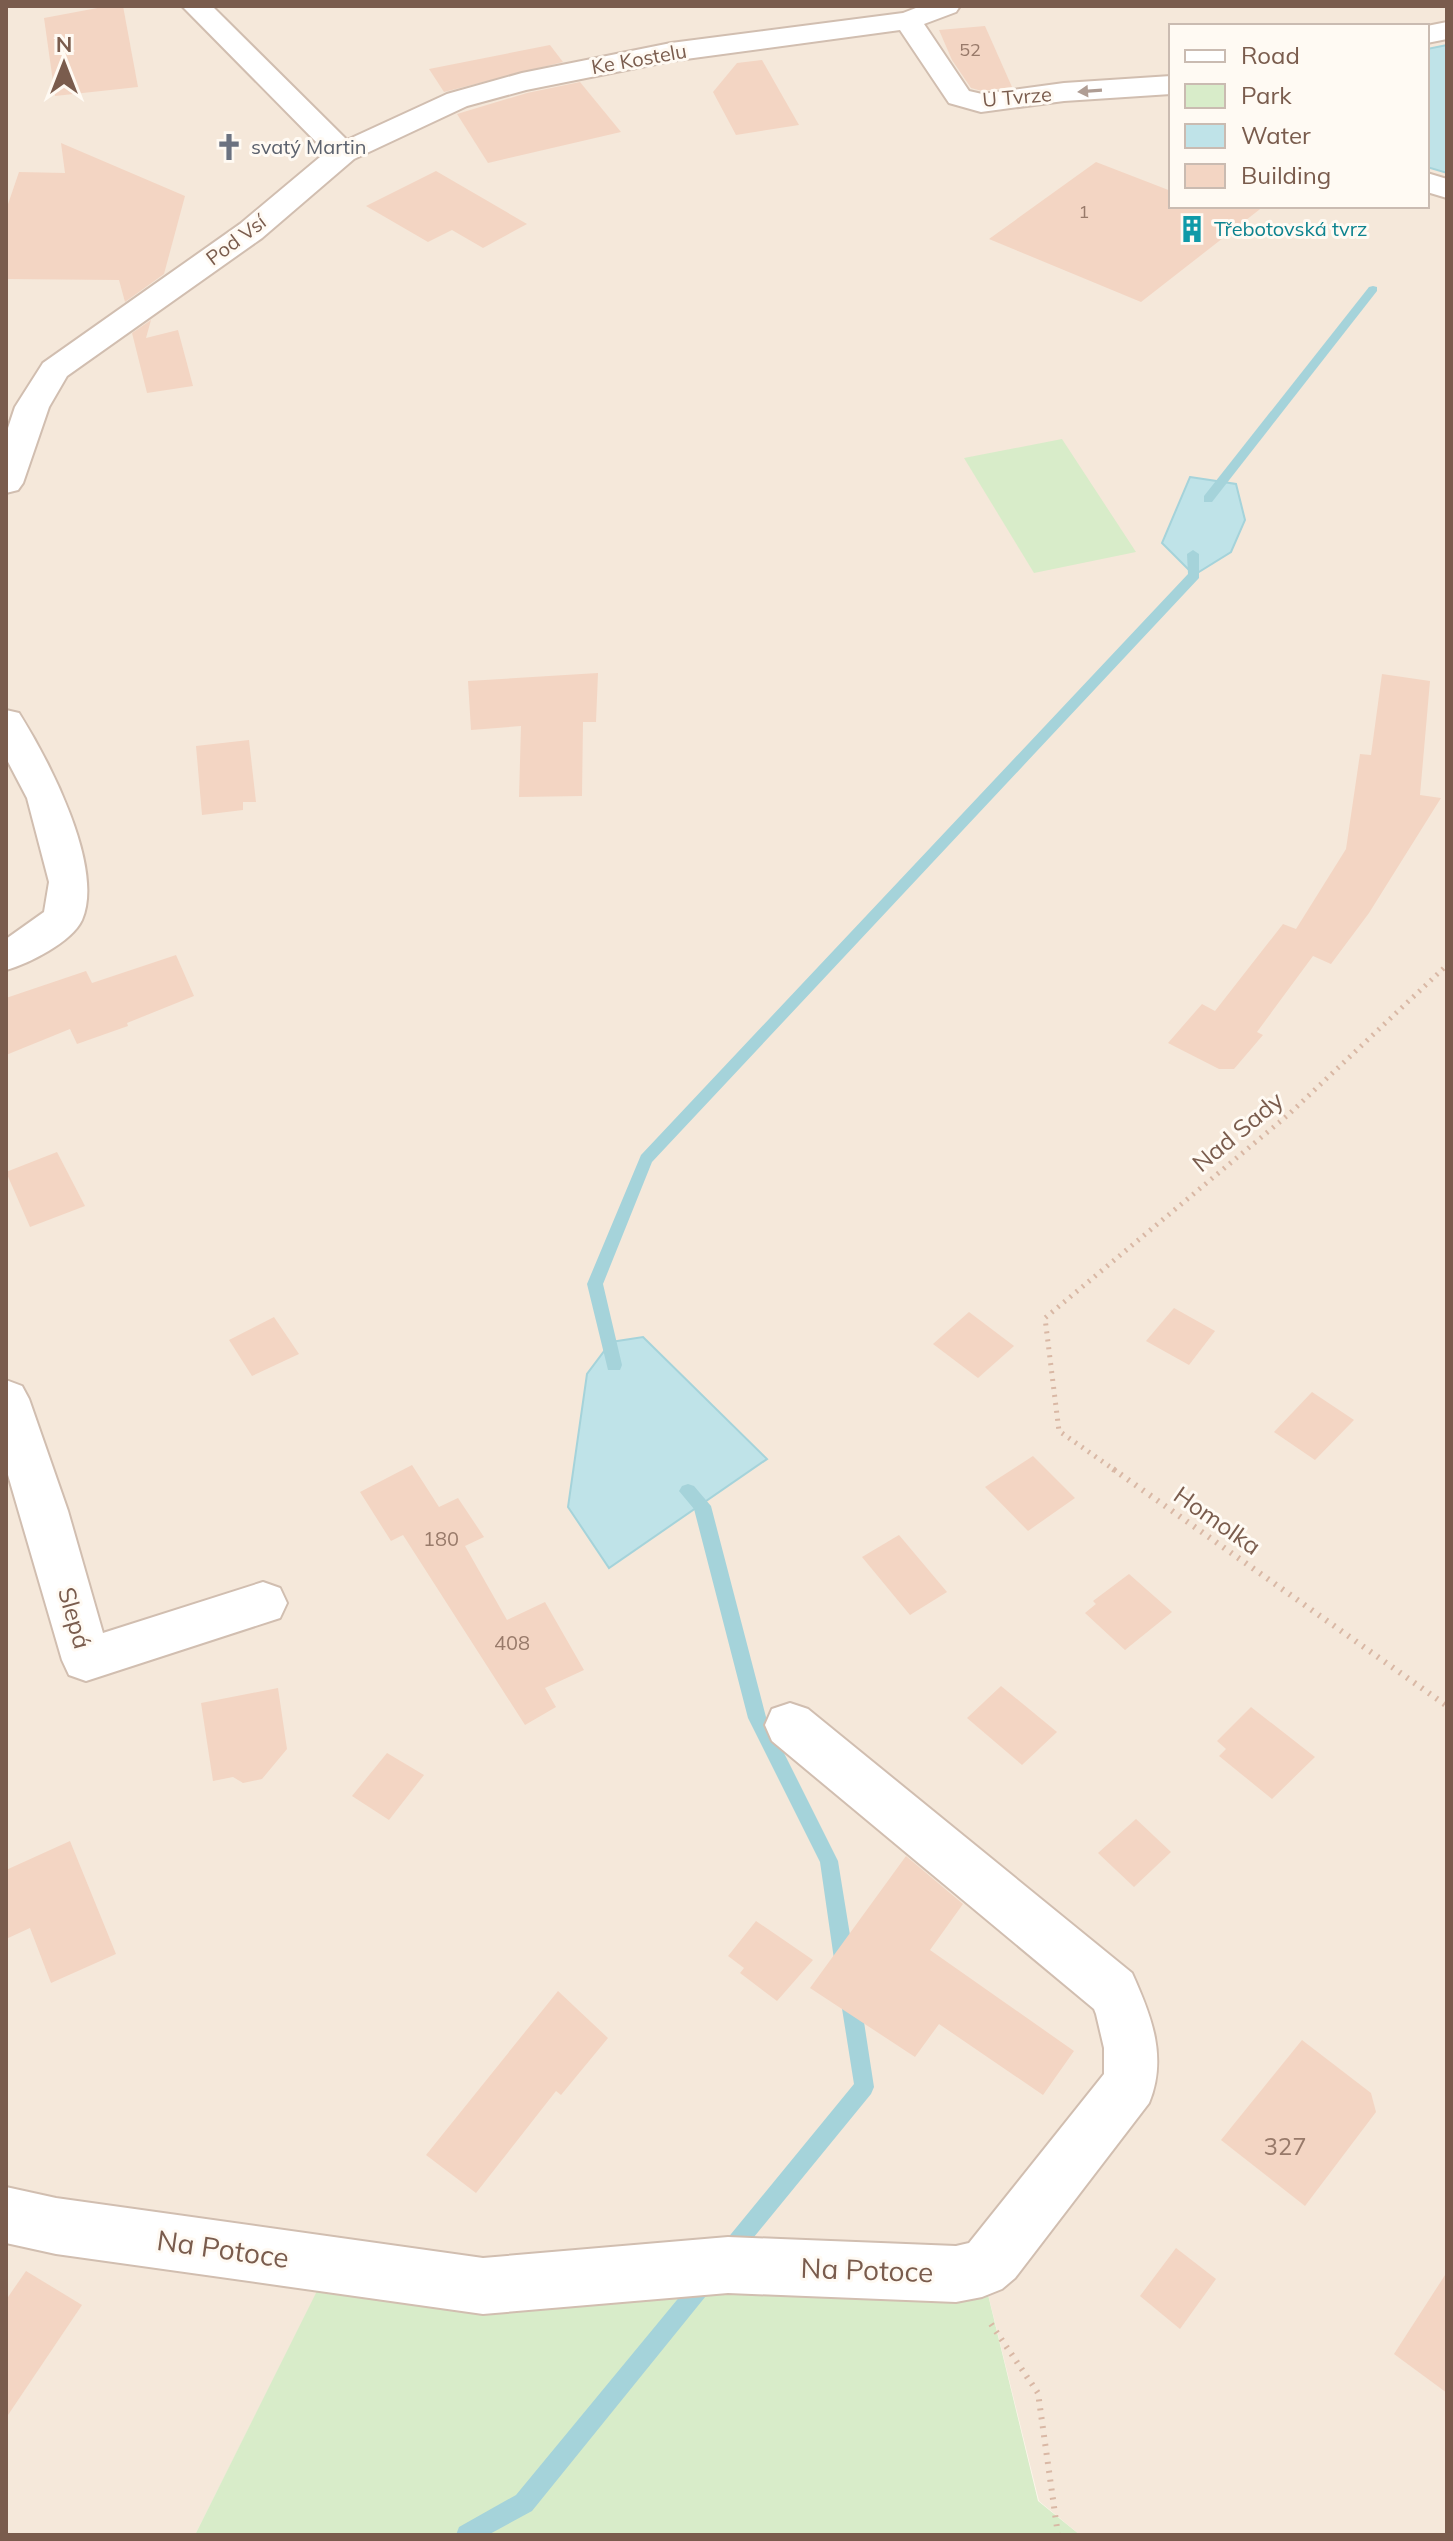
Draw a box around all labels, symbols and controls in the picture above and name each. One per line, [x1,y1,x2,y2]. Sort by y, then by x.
north arrow [24,24,104,104]
legend [1169,24,1429,208]
text: N [56,30,72,58]
street label: Ke Kostelu [589,38,689,79]
house number: 52 [959,38,981,61]
text: Road [1241,40,1300,70]
text: Park [1241,80,1292,110]
street label: U Tvrze [981,81,1053,112]
one-way arrow [1077,85,1102,98]
text: Water [1241,120,1311,150]
church icon: svatý Martin [214,132,244,162]
place label: svatý Martin [251,134,367,159]
text: Building [1241,160,1331,190]
house number: 1 [1079,200,1089,223]
street label: Pod Vsí [201,208,272,270]
building icon: Třebotovská tvrz [1177,214,1207,244]
place label: Třebotovská tvrz [1214,216,1367,241]
street label: Nad Sady [1186,1084,1289,1178]
street label: Homolka [1168,1479,1267,1561]
house number: 180 [423,1526,459,1551]
street label: Slepá [52,1584,98,1652]
house number: 408 [494,1630,530,1655]
house number: 327 [1263,2131,1307,2161]
street label: Na Potoce [155,2222,291,2275]
street label: Na Potoce [800,2250,934,2289]

